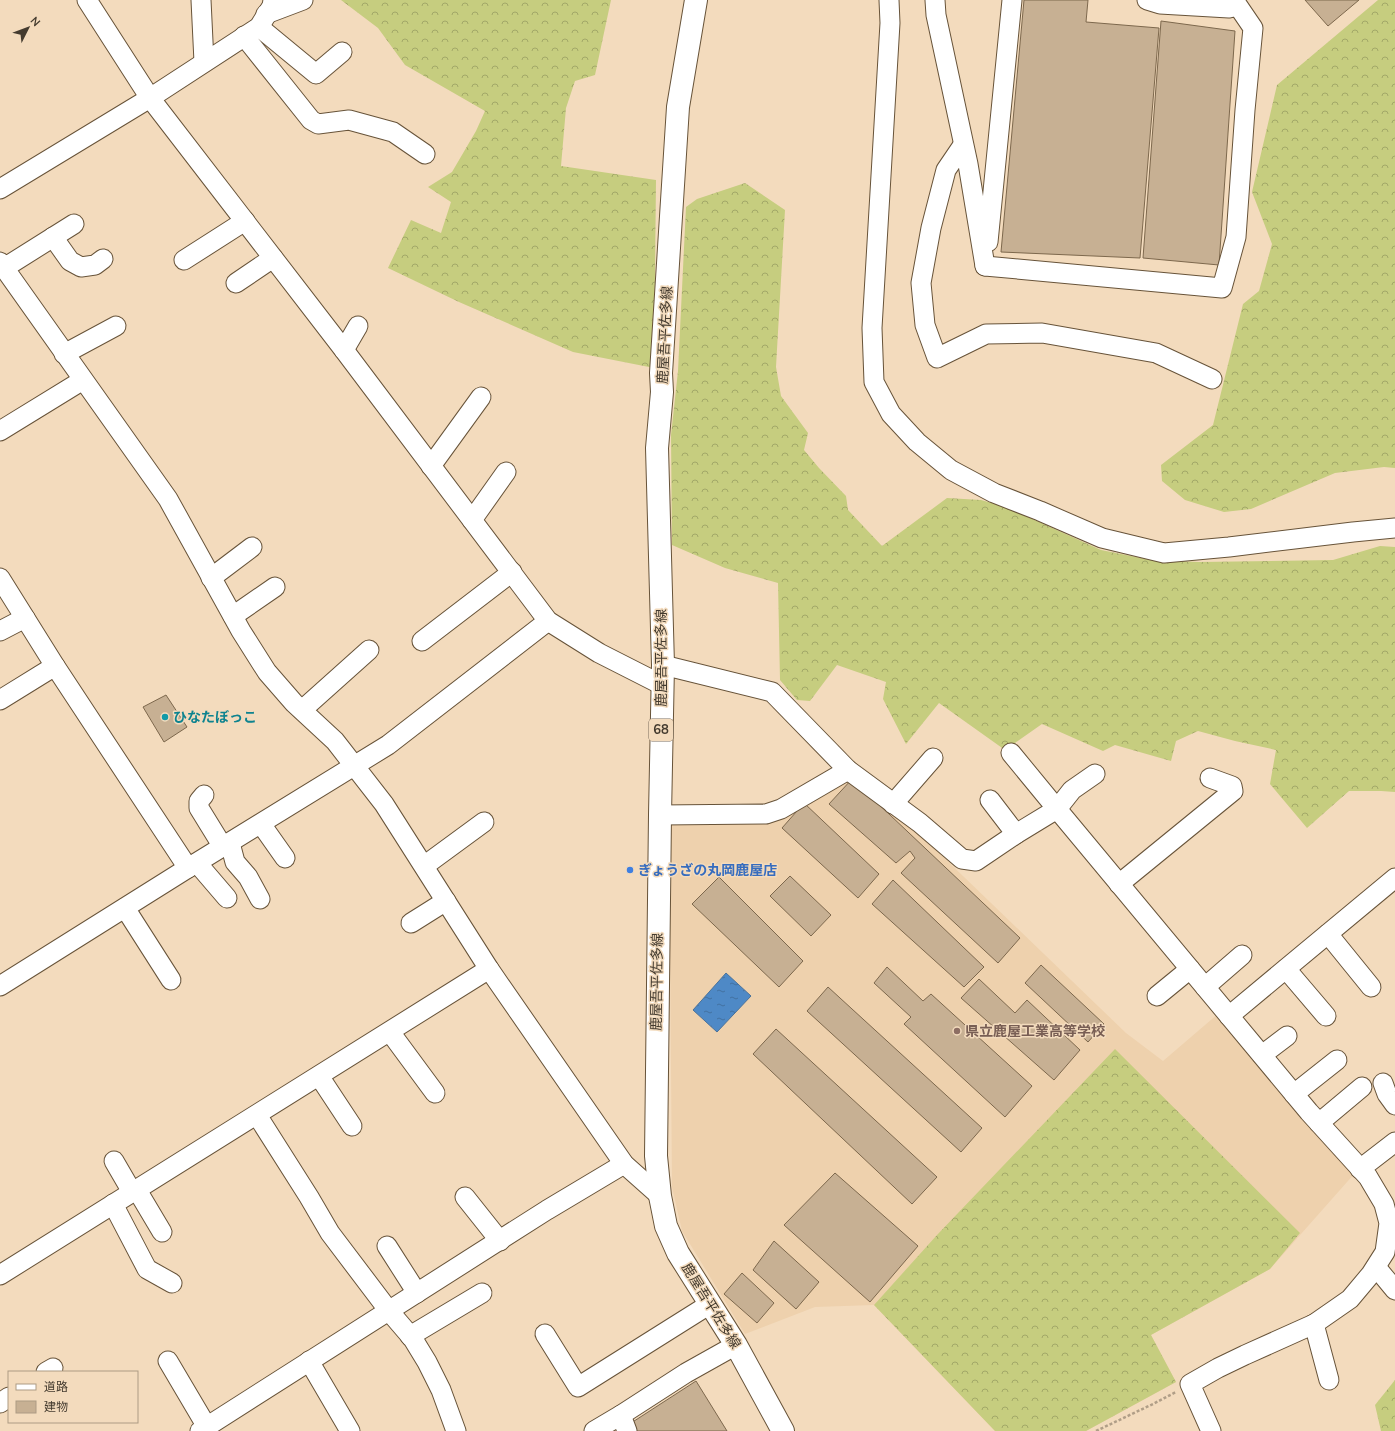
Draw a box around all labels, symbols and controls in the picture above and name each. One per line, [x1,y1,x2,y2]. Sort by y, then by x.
north arrow [8,8,48,48]
text: N [27,14,43,30]
street label: 鹿屋吾平佐多線 [653,286,677,384]
street label: 鹿屋吾平佐多線 [652,609,671,707]
place label: ひなたぼっこ [173,708,257,727]
marker: ひなたぼっこ [160,712,170,722]
road number: 68 [649,719,673,741]
place label: ぎょうざの丸岡鹿屋店 [638,861,777,880]
marker: ぎょうざの丸岡鹿屋店 [625,865,635,875]
street label: 鹿屋吾平佐多線 [647,933,667,1031]
place label: 県立鹿屋工業高等学校 [965,1022,1105,1041]
marker: 県立鹿屋工業高等学校 [952,1026,962,1036]
street label: 鹿屋吾平佐多線 [677,1259,745,1353]
legend [8,1371,138,1423]
text: 道路 [44,1379,68,1395]
text: 建物 [44,1399,68,1415]

